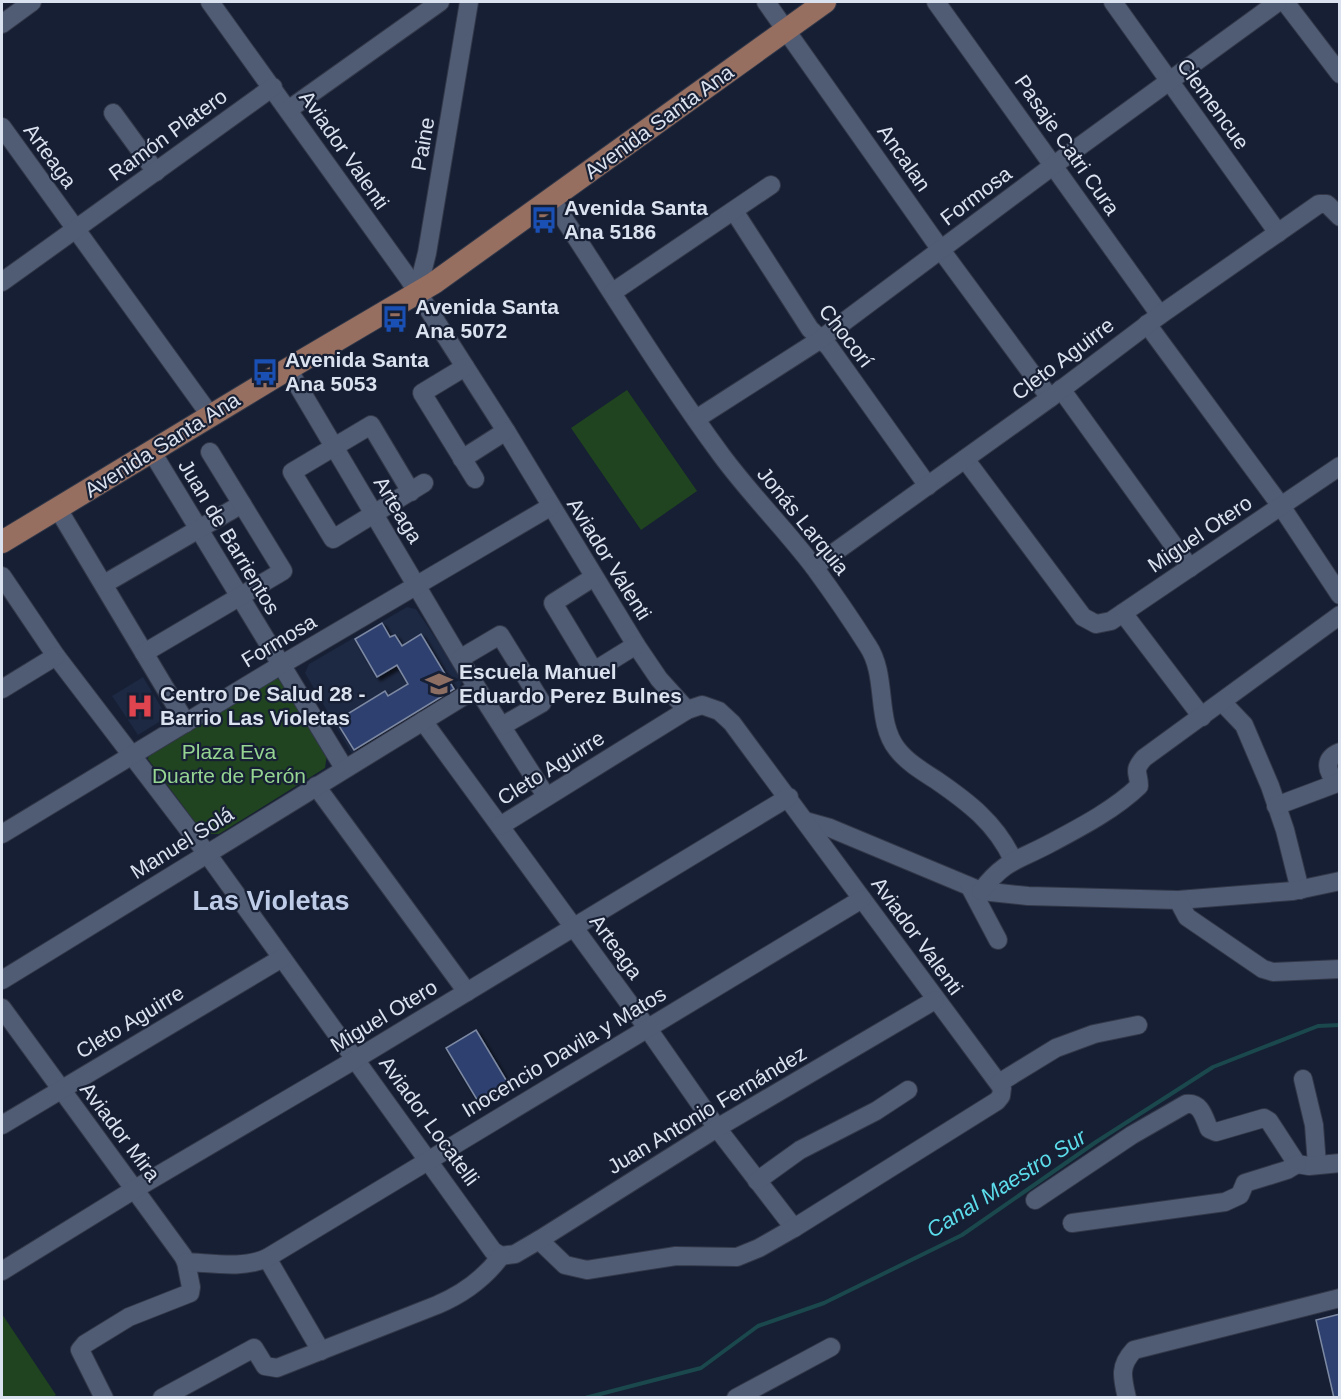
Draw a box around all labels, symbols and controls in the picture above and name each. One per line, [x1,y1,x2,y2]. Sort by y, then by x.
street label: Clemencue [1173,54,1254,153]
street label: Avenida Santa Ana [580,60,738,183]
street label: Pasaje Catri Cura [1010,70,1125,219]
street label: Ramón Platero [104,84,231,185]
street label: Aviador Valenti [295,86,394,213]
street label: Paine [407,115,438,172]
street label: Arteaga [19,119,82,192]
street label: Ancalan [873,120,936,195]
street label: Formosa [936,161,1016,230]
place label: Avenida Santa Ana 5186 [564,196,708,243]
bus stop icon: Avenida Santa Ana 5186 [529,205,559,235]
place label: Avenida Santa Ana 5072 [415,295,559,342]
street label: Chocorí [815,300,878,372]
bus stop icon: Avenida Santa Ana 5072 [380,304,410,334]
street label: Cleto Aguirre [1007,313,1118,404]
place label: Avenida Santa Ana 5053 [285,348,429,395]
bus stop icon: Avenida Santa Ana 5053 [250,357,280,387]
street label: Avenida Santa Ana [80,387,244,502]
street label: Juan de Barrientos [174,455,285,618]
street label: Jonás Larquia [753,462,854,579]
street label: Arteaga [370,472,427,547]
street label: Miguel Otero [1143,490,1256,577]
street label: Aviador Valenti [563,494,656,624]
street label: Formosa [237,609,320,672]
place label: Escuela Manuel Eduardo Perez Bulnes [459,660,682,707]
school or university icon: Escuela Manuel Eduardo Perez Bulnes [424,669,454,699]
place label: Centro De Salud 28 - Barrio Las Violetas [160,682,365,729]
hospital icon: Centro De Salud 28 - Barrio Las Violetas [125,691,155,721]
street label: Cleto Aguirre [493,726,608,809]
park label: Plaza Eva Duarte de Perón [152,740,306,787]
street label: Manuel Solá [126,802,238,883]
street label: Aviador Valenti [867,873,968,999]
district label: Las Violetas [192,886,350,916]
street label: Arteaga [585,910,648,983]
street label: Miguel Otero [326,975,441,1056]
street label: Cleto Aguirre [72,980,188,1063]
street label: Inocencio Davila y Matos [458,982,670,1122]
street label: Juan Antonio Fernández [603,1041,810,1178]
street label: Aviador Locatelli [375,1052,484,1190]
street label: Aviador Mira [76,1078,165,1186]
water label: Canal Maestro Sur [922,1123,1092,1243]

